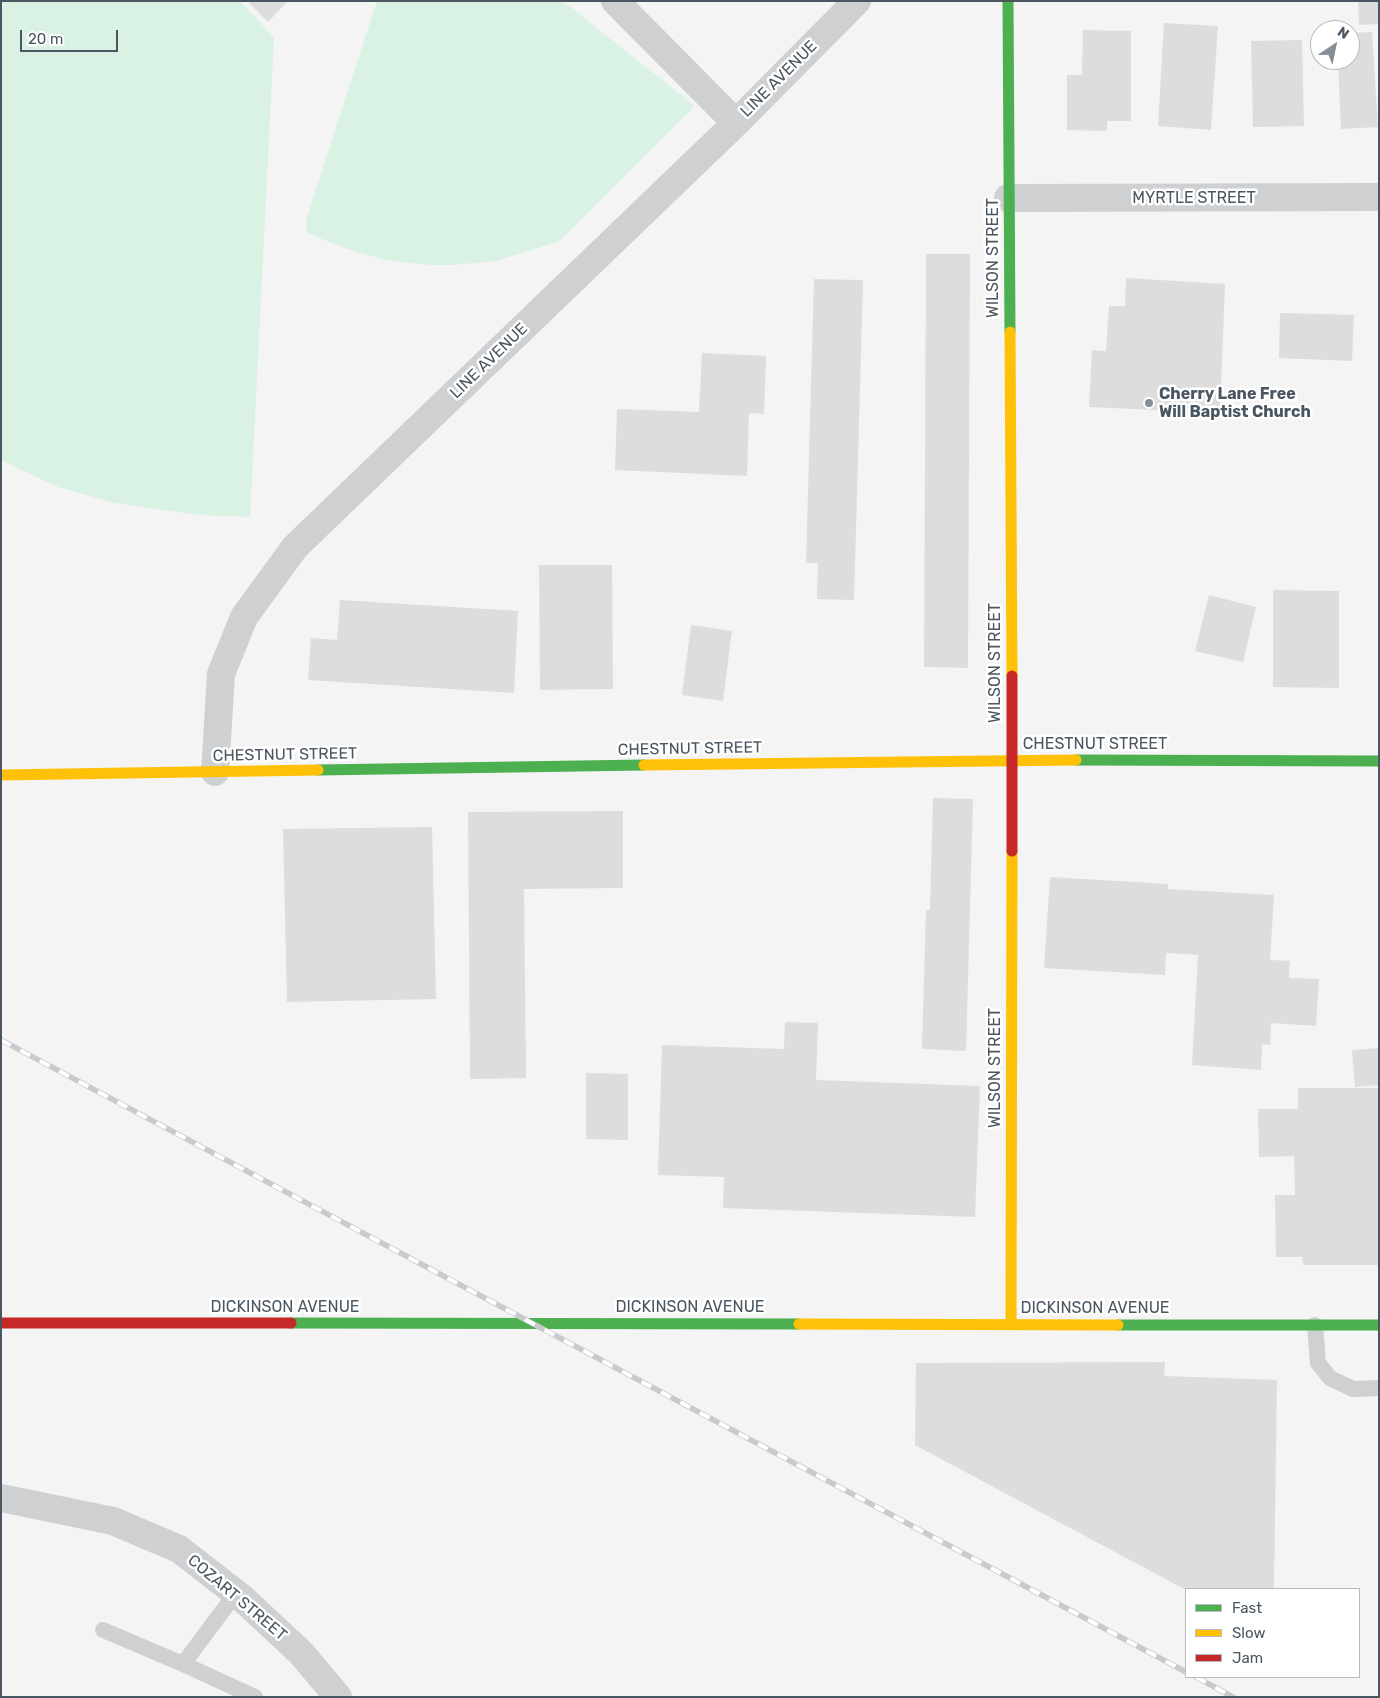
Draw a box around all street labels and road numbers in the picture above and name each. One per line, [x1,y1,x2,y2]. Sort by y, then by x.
street label: LINE AVENUE [737,37,821,121]
street label: MYRTLE STREET [1132,188,1256,208]
street label: WILSON STREET [983,198,1003,318]
street label: LINE AVENUE [446,319,532,403]
street label: WILSON STREET [985,603,1005,723]
street label: CHESTNUT STREET [1023,734,1167,754]
street label: CHESTNUT STREET [618,738,762,760]
street label: CHESTNUT STREET [213,744,357,766]
street label: WILSON STREET [985,1008,1005,1128]
street label: DICKINSON AVENUE [210,1297,360,1317]
street label: DICKINSON AVENUE [615,1297,765,1317]
street label: DICKINSON AVENUE [1020,1298,1170,1318]
street label: COZART STREET [184,1551,290,1645]

